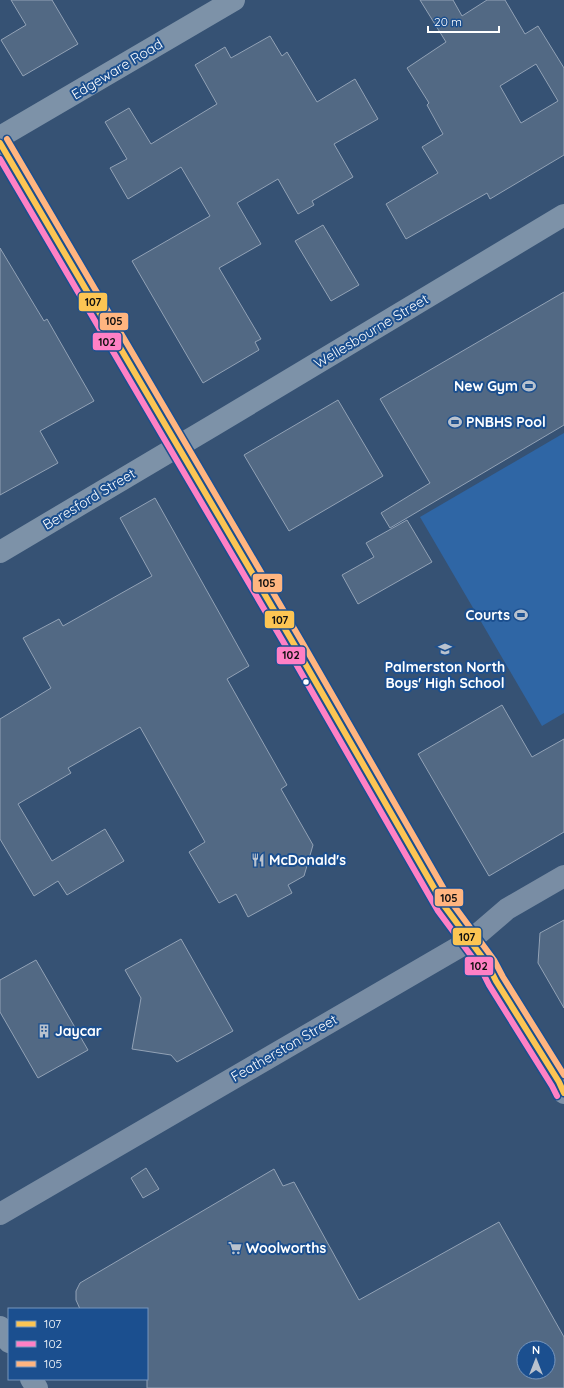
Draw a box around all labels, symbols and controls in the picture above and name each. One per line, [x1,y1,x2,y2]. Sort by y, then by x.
scale bar [428,8,499,34]
text: 20 m [434,14,462,29]
street label: Edgeware Road [68,35,166,103]
street label: Wellesbourne Street [310,290,432,372]
line badge: 107 [78,292,108,312]
text: 107 [85,295,101,309]
line badge: 105 [99,312,129,331]
text: 105 [105,314,123,328]
line badge: 102 [92,332,122,351]
text: 102 [98,335,116,349]
place label: New Gym [454,377,518,395]
sports icon: New Gym [521,378,537,394]
place label: PNBHS Pool [466,413,546,431]
sports icon: PNBHS Pool [447,414,463,430]
street label: Beresford Street [39,464,139,534]
line badge: 105 [252,573,283,593]
text: 105 [258,576,276,590]
place label: Courts [465,606,510,624]
sports icon: Courts [513,607,529,623]
line badge: 107 [264,610,295,629]
text: 107 [272,613,288,627]
school or university icon: Palmerston North Boys' High School [437,641,453,657]
line badge: 102 [276,646,306,665]
text: 102 [282,648,300,662]
place label: Palmerston North Boys' High School [385,658,505,692]
unlabelled marker [301,677,311,687]
place label: McDonald's [269,851,346,869]
restaurant icon: McDonald's [250,852,266,868]
line badge: 105 [434,888,464,907]
text: 105 [440,891,458,905]
line badge: 107 [452,927,482,946]
text: 107 [459,930,475,944]
line badge: 102 [464,956,494,976]
text: 102 [470,959,488,973]
street label: Featherston Street [228,1010,341,1086]
place label: Jaycar [55,1022,102,1040]
building icon: Jaycar [36,1023,52,1039]
place label: Woolworths [246,1239,327,1257]
supermarket icon: Woolworths [227,1240,243,1256]
legend [8,1308,148,1380]
text: 107 [44,1316,61,1331]
text: 102 [44,1336,63,1351]
north arrow [516,1340,556,1380]
text: N [532,1343,540,1357]
text: 105 [44,1356,62,1371]

